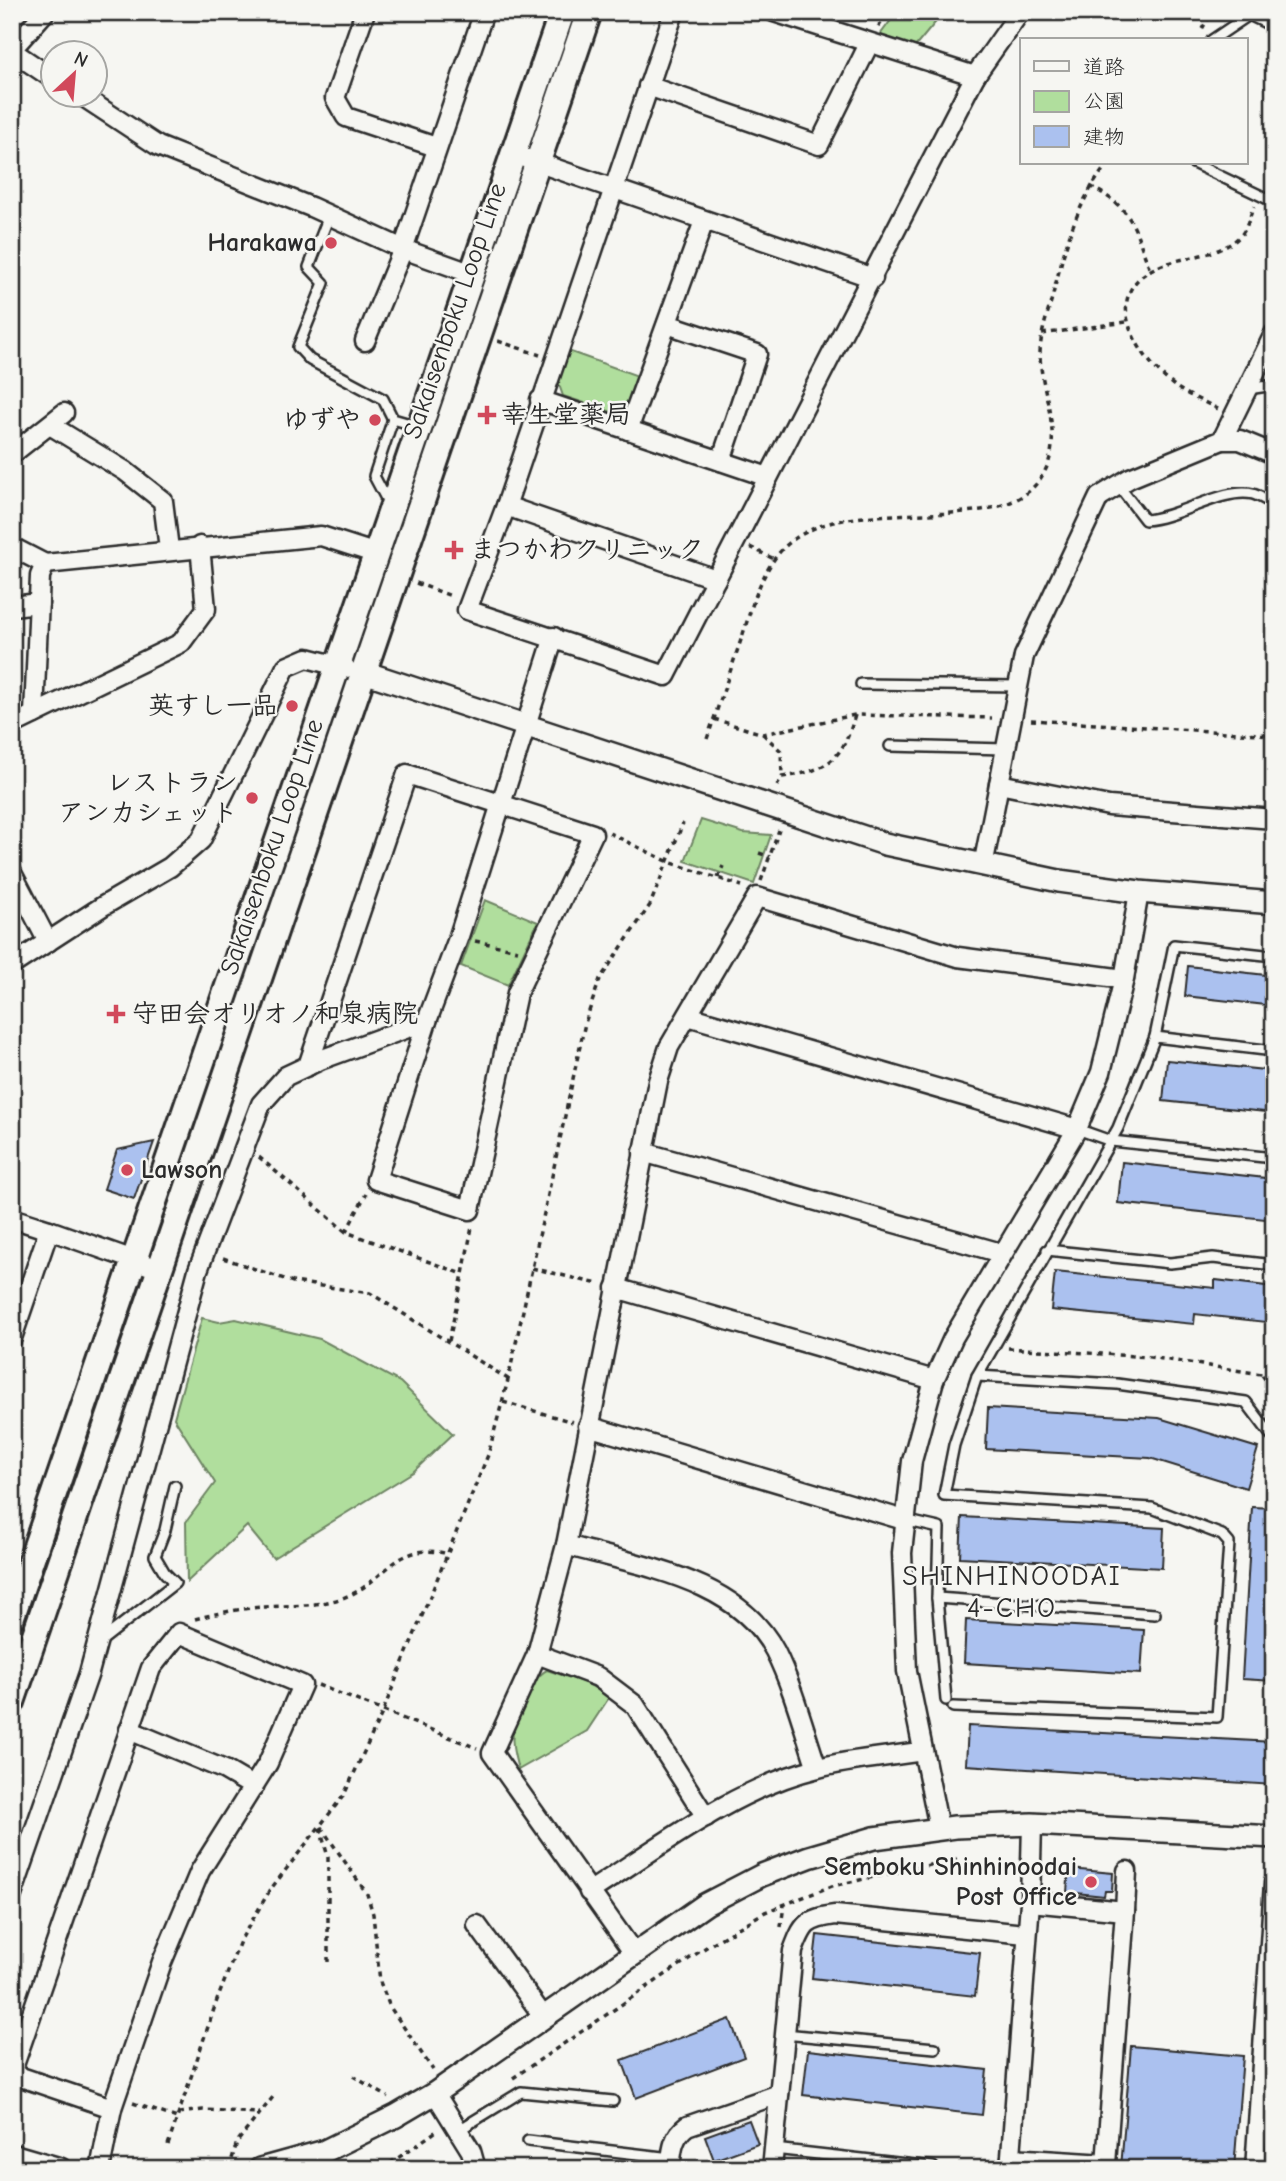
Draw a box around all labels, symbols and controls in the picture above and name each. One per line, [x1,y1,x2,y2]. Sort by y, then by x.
north arrow [38,38,108,108]
legend [1020,38,1248,164]
text: N [71,47,91,72]
text: 道路 [1083,55,1125,79]
text: 公園 [1083,89,1125,113]
text: 建物 [1083,125,1125,149]
street label: Sakaisenboku Loop Line [397,179,513,443]
place label: Harakawa [208,228,317,258]
marker: Harakawa [323,235,339,251]
place label: 幸生堂薬局 [501,400,631,430]
place label: ゆずや [283,405,361,435]
marker: 幸生堂薬局 [479,407,495,423]
marker: ゆずや [367,412,383,428]
place label: まつかわクリニック [470,535,704,565]
marker: まつかわクリニック [444,540,464,560]
place label: 英すし一品 [148,691,278,721]
marker: 英すし一品 [284,698,300,714]
street label: Sakaisenboku Loop Line [214,715,330,979]
place label: レストラン アンカシェット [58,768,238,828]
marker: レストラン アンカシェット [244,790,260,806]
place label: 守田会オリオノ和泉病院 [132,999,418,1029]
marker: 守田会オリオノ和泉病院 [106,1004,126,1024]
place label: Lawson [141,1155,222,1185]
marker: Lawson [119,1162,135,1178]
district label: SHINHINOODAI 4-CHO [902,1560,1122,1624]
place label: Semboku Shinhinoodai Post Office [824,1852,1077,1912]
marker: Semboku Shinhinoodai Post Office [1083,1874,1099,1890]

